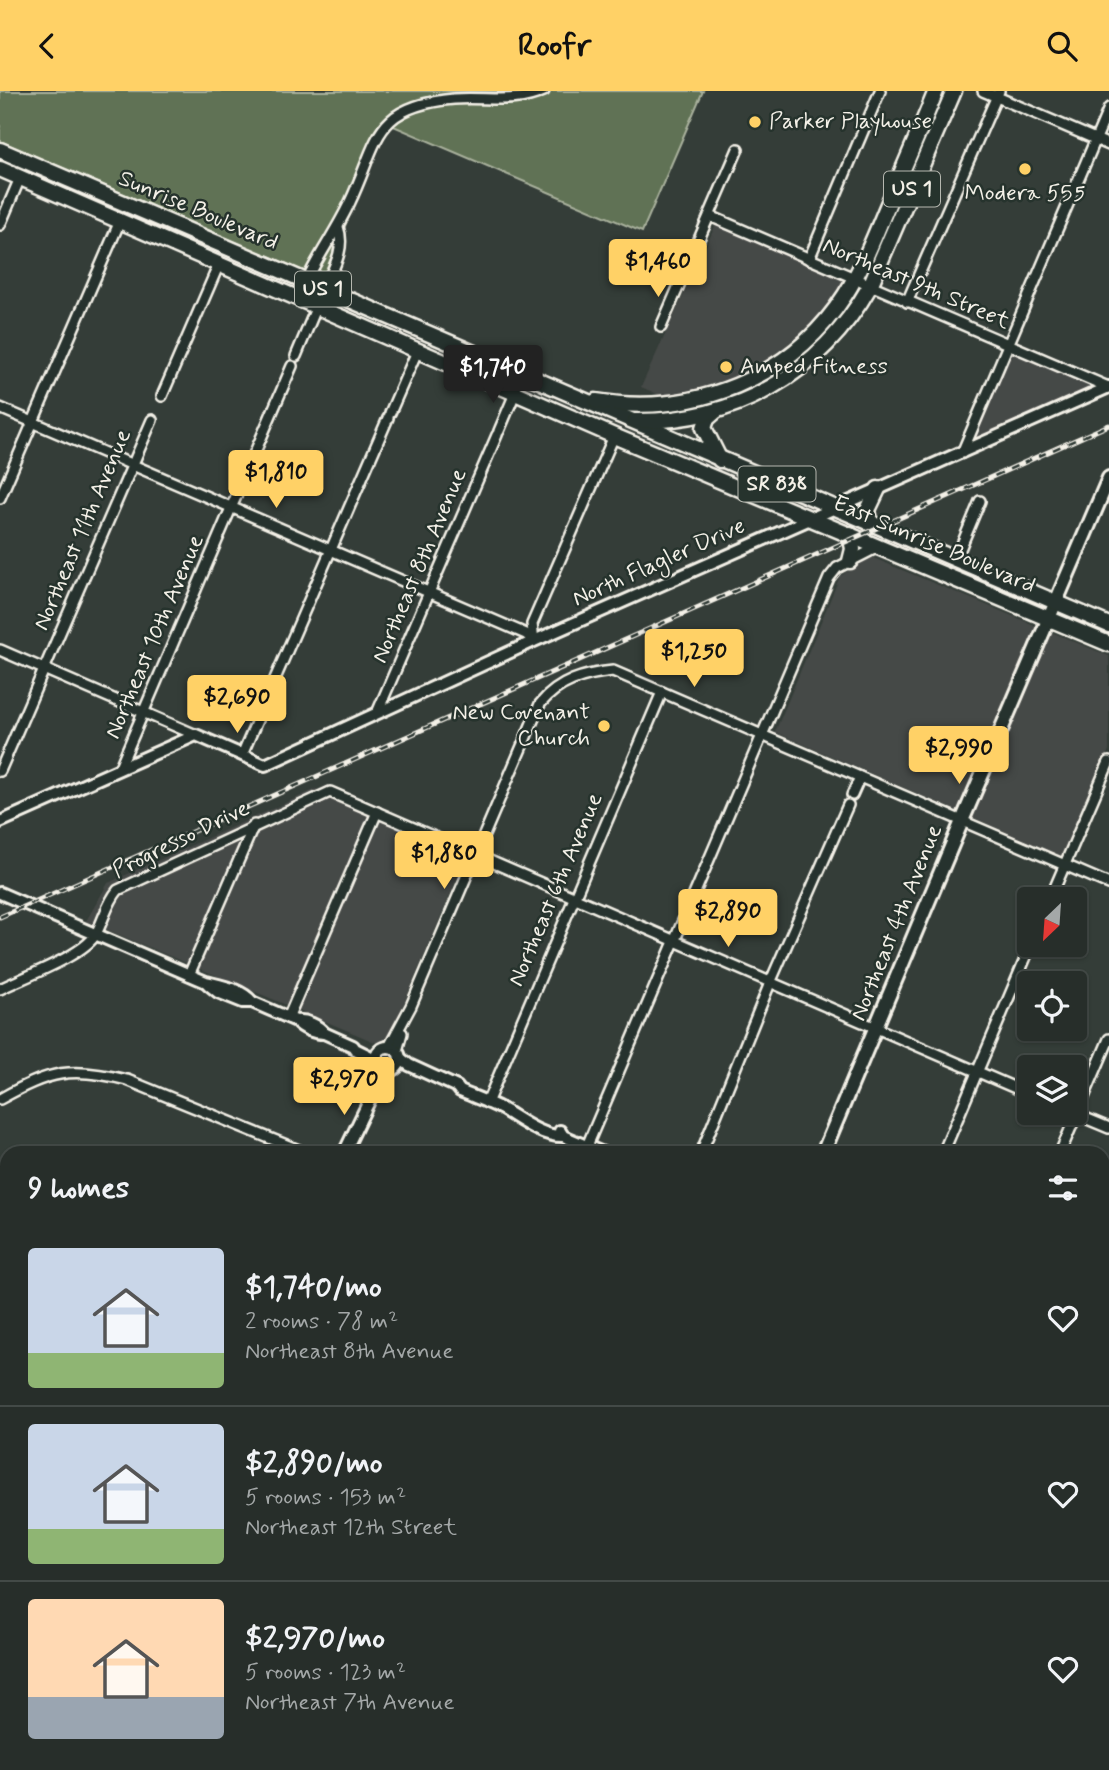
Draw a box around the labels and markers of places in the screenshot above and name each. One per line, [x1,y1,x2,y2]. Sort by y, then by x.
place label: Parker Playhouse [769,107,932,137]
marker: Parker Playhouse [747,114,763,130]
marker: Modera 555 [1017,161,1033,177]
place label: Modera 555 [965,179,1085,209]
pin: $1,460 [601,239,715,299]
pin: $1,740 [436,345,550,405]
place label: Amped Fitness [740,352,888,382]
marker: Amped Fitness [718,359,734,375]
pin: $1,810 [219,451,333,510]
pin: $1,250 [637,629,751,689]
pin: $2,690 [180,675,294,735]
place label: New Covenant Church [452,698,590,754]
marker: New Covenant Church [596,718,612,734]
pin: $2,990 [902,727,1016,786]
pin: $1,880 [387,831,501,891]
pin: $2,890 [671,889,785,949]
pin: $2,970 [287,1058,401,1117]

